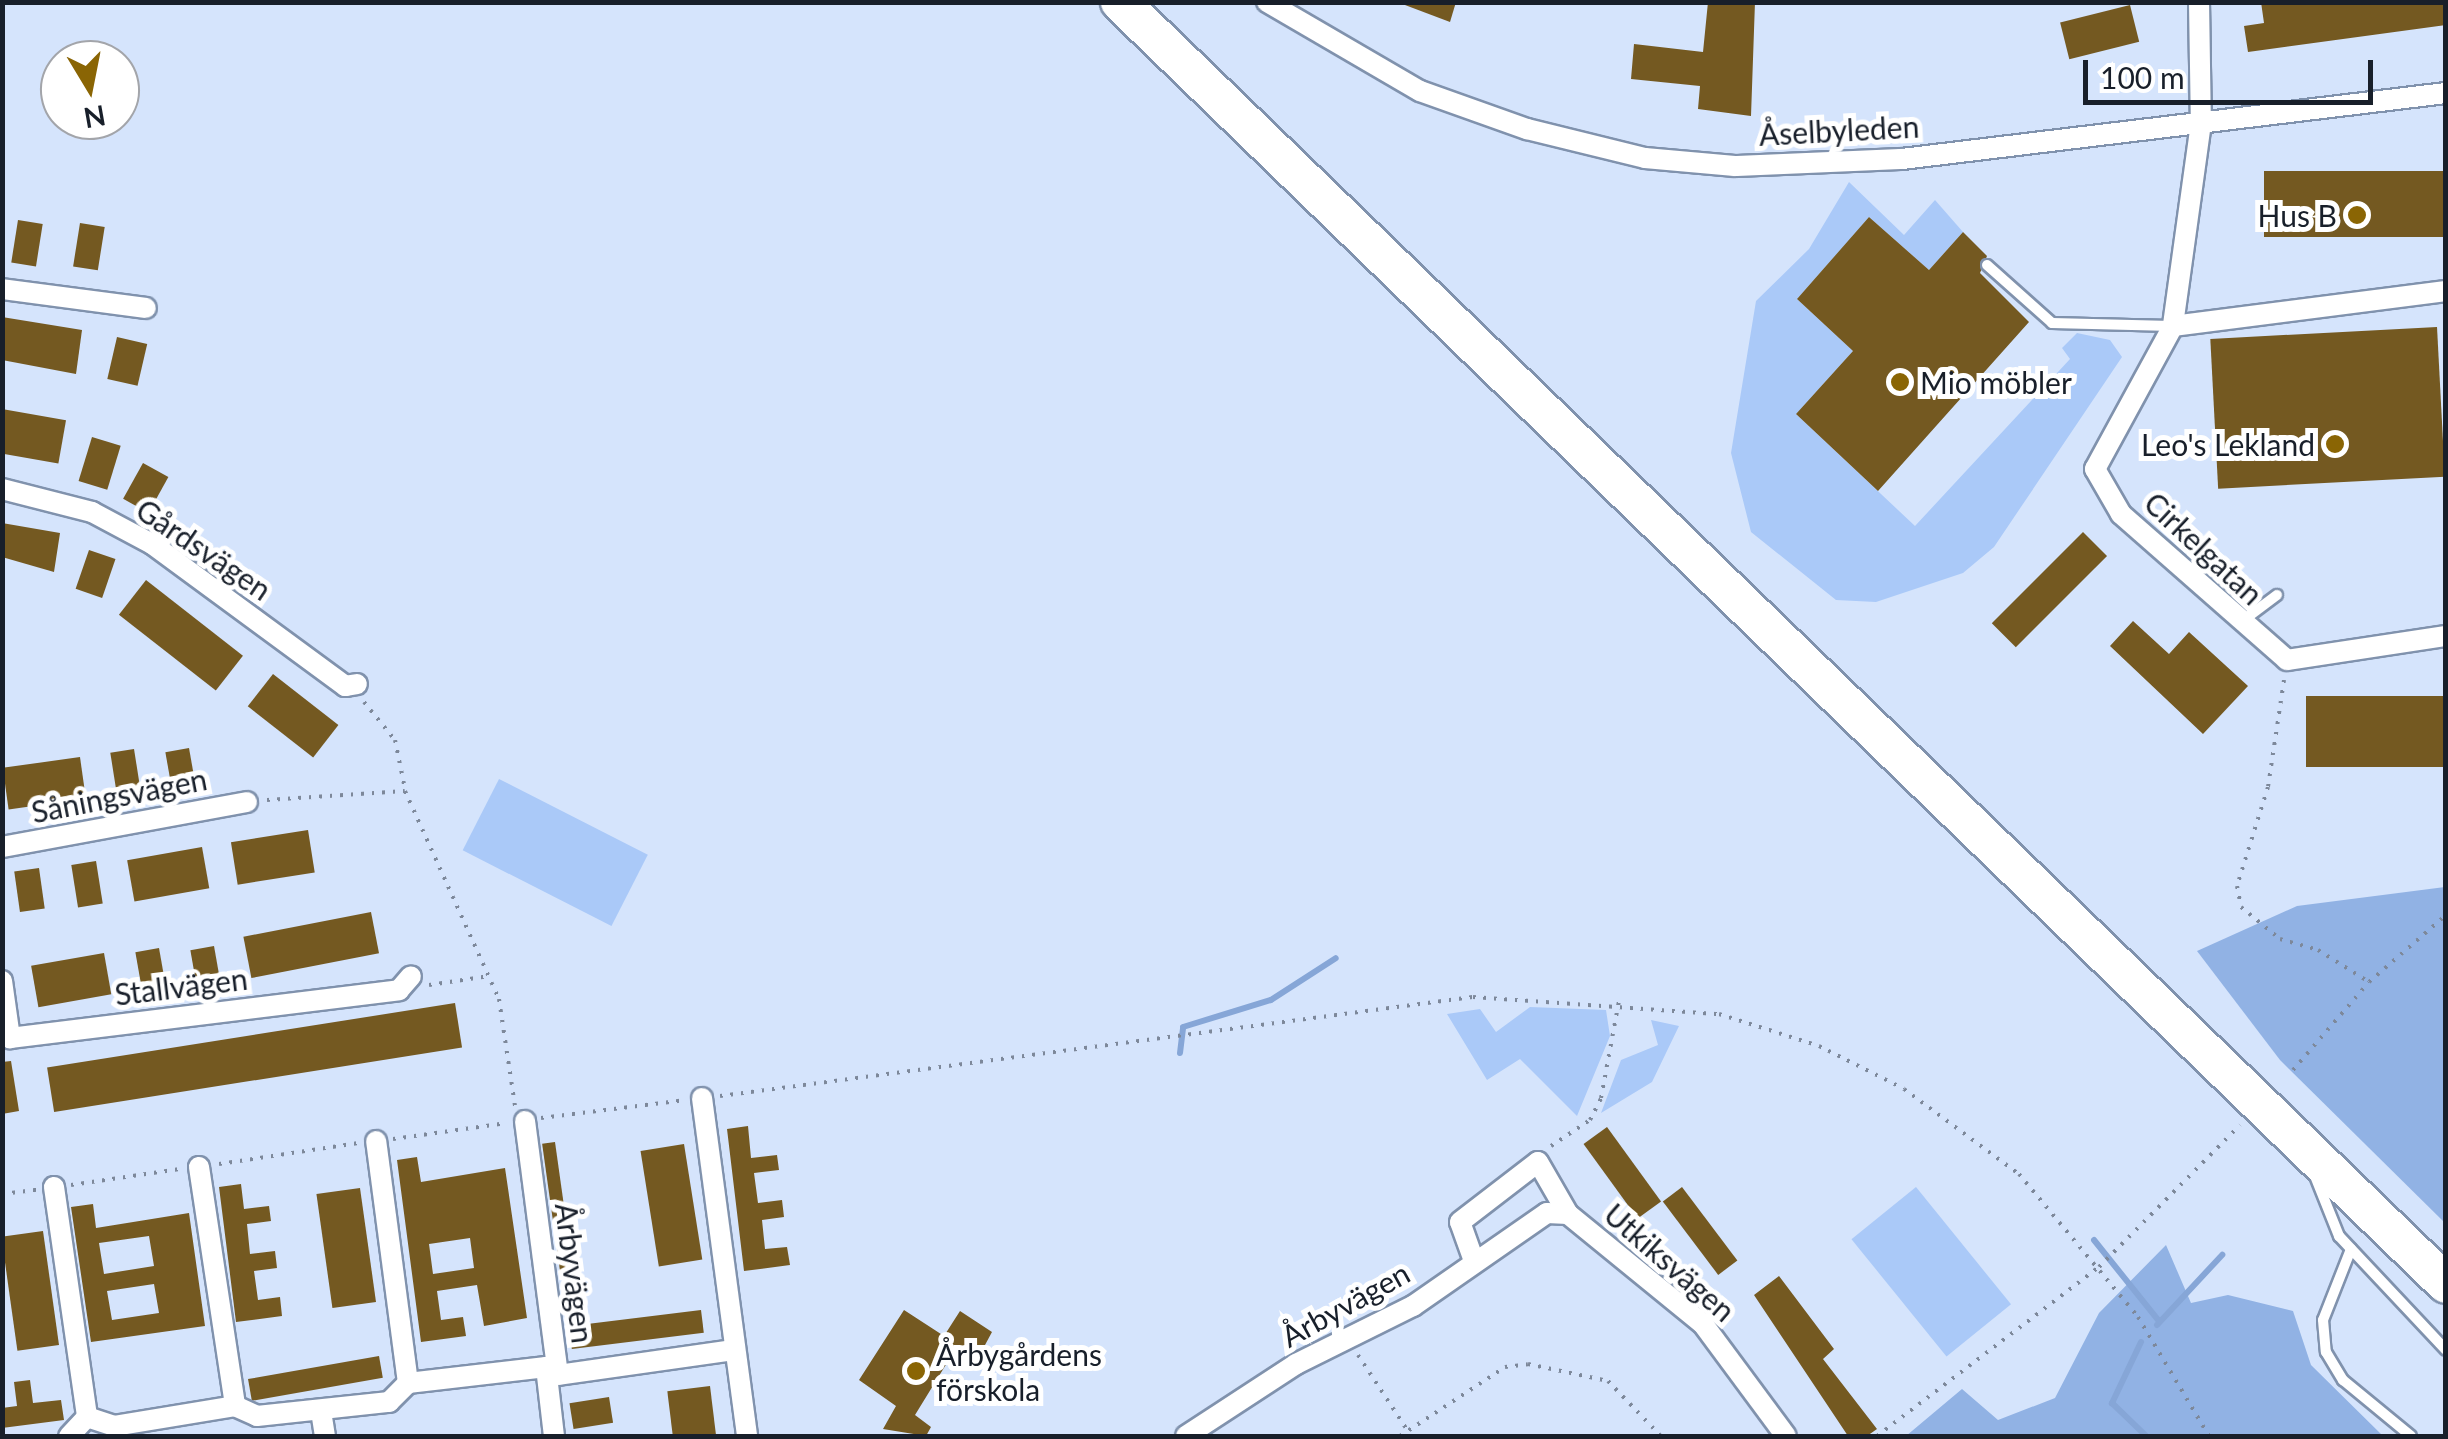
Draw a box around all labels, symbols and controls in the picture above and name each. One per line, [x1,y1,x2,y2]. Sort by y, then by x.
north arrow [40,40,140,140]
scale bar [2088,40,2378,102]
text: 100 m [2100,59,2185,95]
text: N [81,99,108,136]
street label: Åselbyleden [1758,108,1920,152]
place label: Hus B [2258,197,2337,233]
marker: Hus B [2346,204,2368,226]
place label: Mio möbler [1920,364,2072,400]
marker: Mio möbler [1889,371,1911,393]
place label: Leo's Lekland [2141,426,2315,462]
marker: Leo's Lekland [2324,433,2346,455]
street label: Cirkelgatan [2138,484,2270,612]
street label: Gårdsvägen [130,491,278,607]
street label: Såningsvägen [28,760,210,830]
street label: Stallvägen [113,960,249,1012]
street label: Utkiksvägen [1597,1196,1743,1328]
street label: Årbyvägen [549,1201,601,1345]
street label: Årbyvägen [1275,1254,1415,1354]
place label: Årbygårdens förskola [936,1336,1102,1406]
marker: Årbygårdens förskola [905,1360,927,1382]

